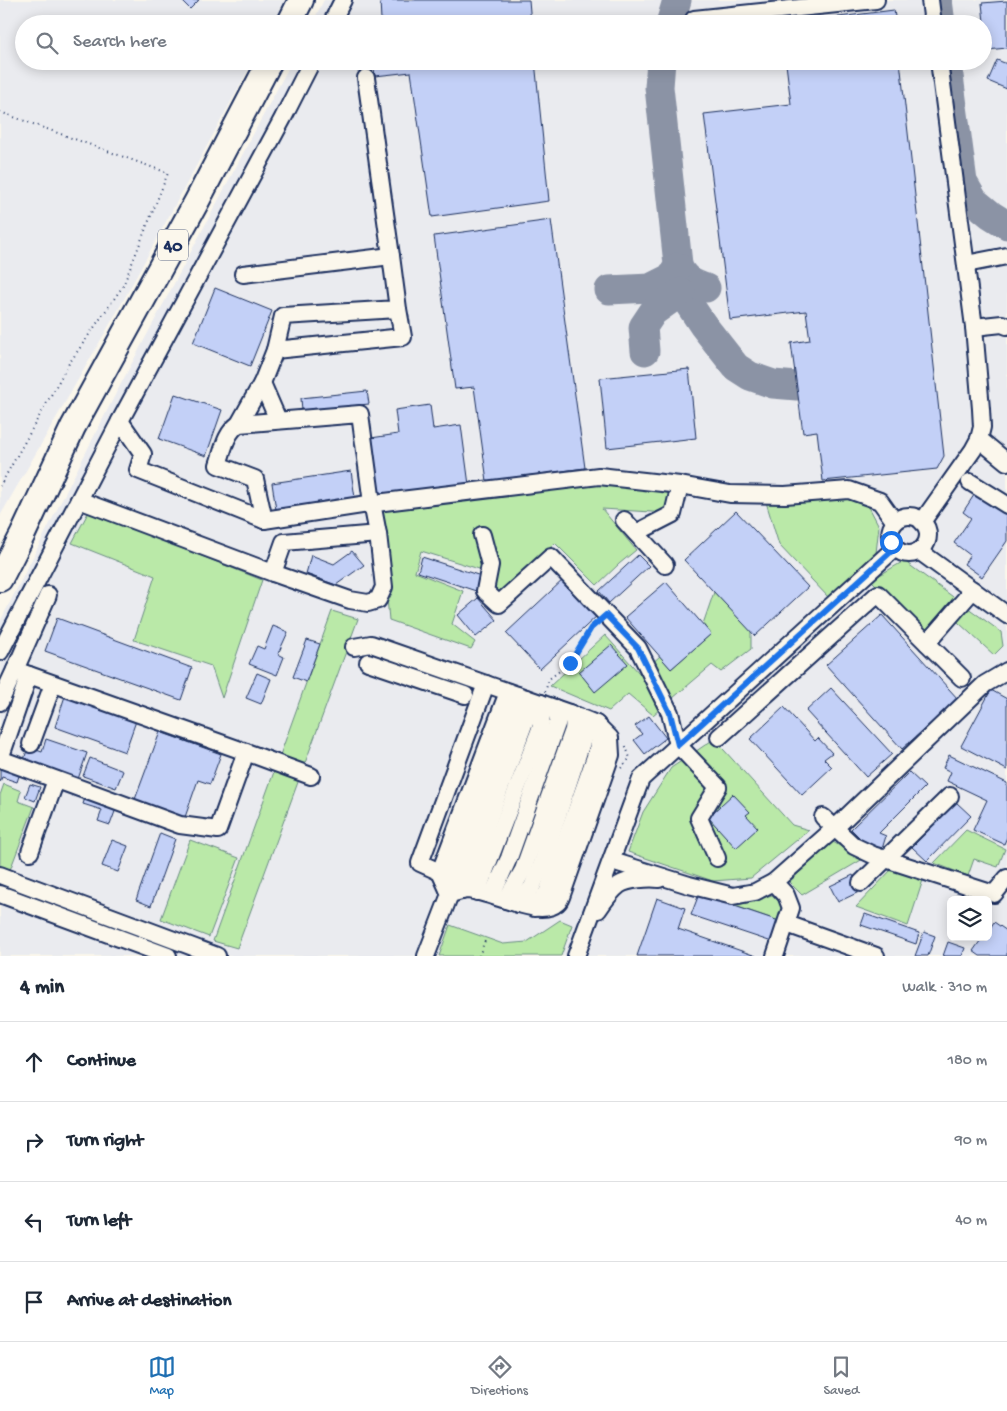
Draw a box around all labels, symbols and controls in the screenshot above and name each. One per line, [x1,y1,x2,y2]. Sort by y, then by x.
search box [15,15,992,70]
icon: search [33,29,61,57]
text: Search here [73,31,167,54]
road number: 40 [158,230,188,260]
route start [880,531,903,554]
route end [559,652,582,675]
map controls [947,896,992,941]
button: layers [947,896,992,941]
text: 4 min [20,976,64,1001]
text: Walk · 310 m [902,979,987,998]
icon: ahead [20,1048,48,1076]
text: Continue [67,1050,136,1073]
text: 180 m [948,1052,987,1071]
icon: right [20,1128,48,1156]
text: Turn right [67,1130,143,1153]
text: 90 m [955,1132,987,1151]
icon: left [20,1208,48,1236]
text: Turn left [67,1210,131,1233]
text: 40 m [955,1212,987,1231]
icon: arrive [20,1288,48,1316]
text: Arrive at destination [67,1290,231,1313]
tab: Map [148,1353,176,1400]
tab: Directions [471,1353,528,1400]
tab: Saved [823,1353,859,1400]

